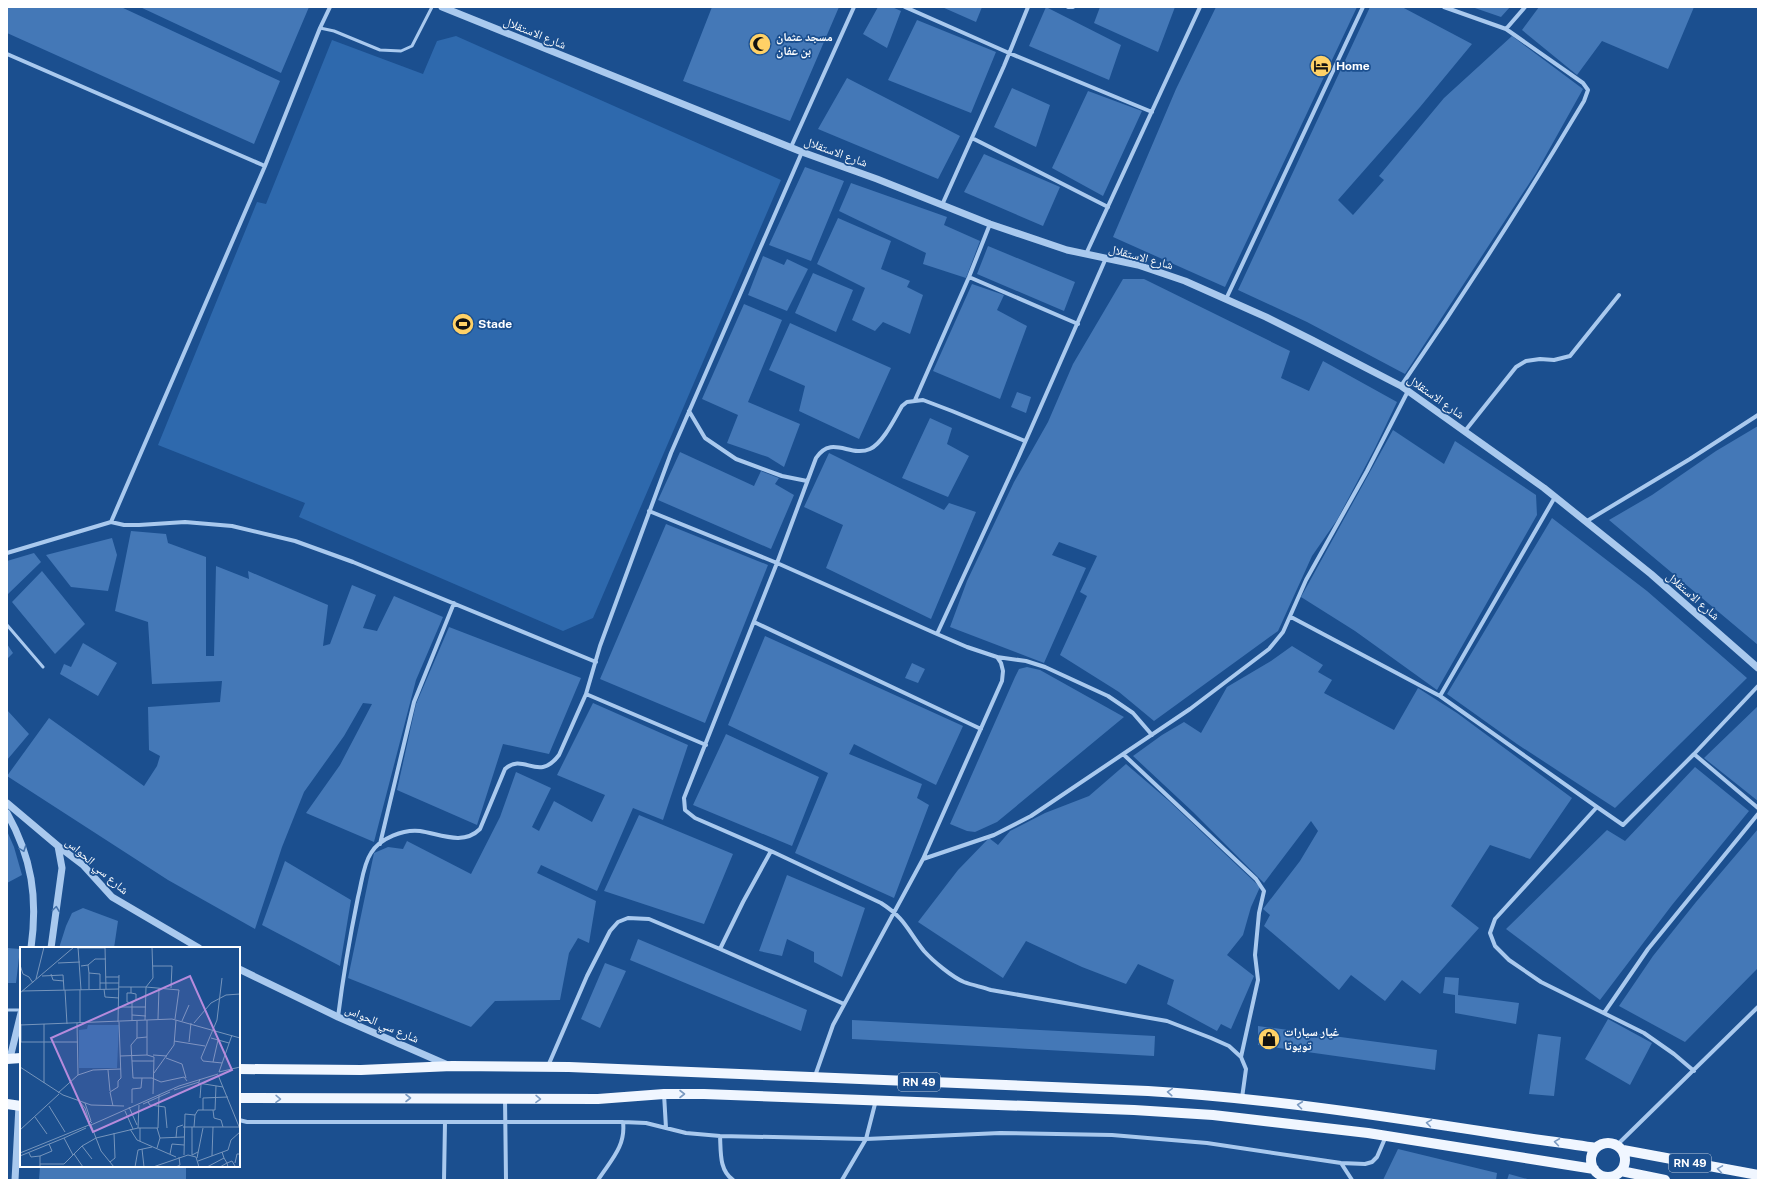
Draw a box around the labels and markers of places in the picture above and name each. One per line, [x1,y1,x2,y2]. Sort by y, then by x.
place label: مسجد عثمان بن عفان [776,30,833,59]
mosque icon: مسجد عثمان بن عفان [747,31,773,57]
hotel icon: Home [1308,53,1334,79]
place label: Home [1336,59,1370,73]
sports icon: Stade [450,311,476,337]
place label: Stade [478,317,512,331]
place label: غيار سيارات تويوتا [1284,1025,1339,1053]
shop icon: غيار سيارات تويوتا [1256,1026,1282,1052]

